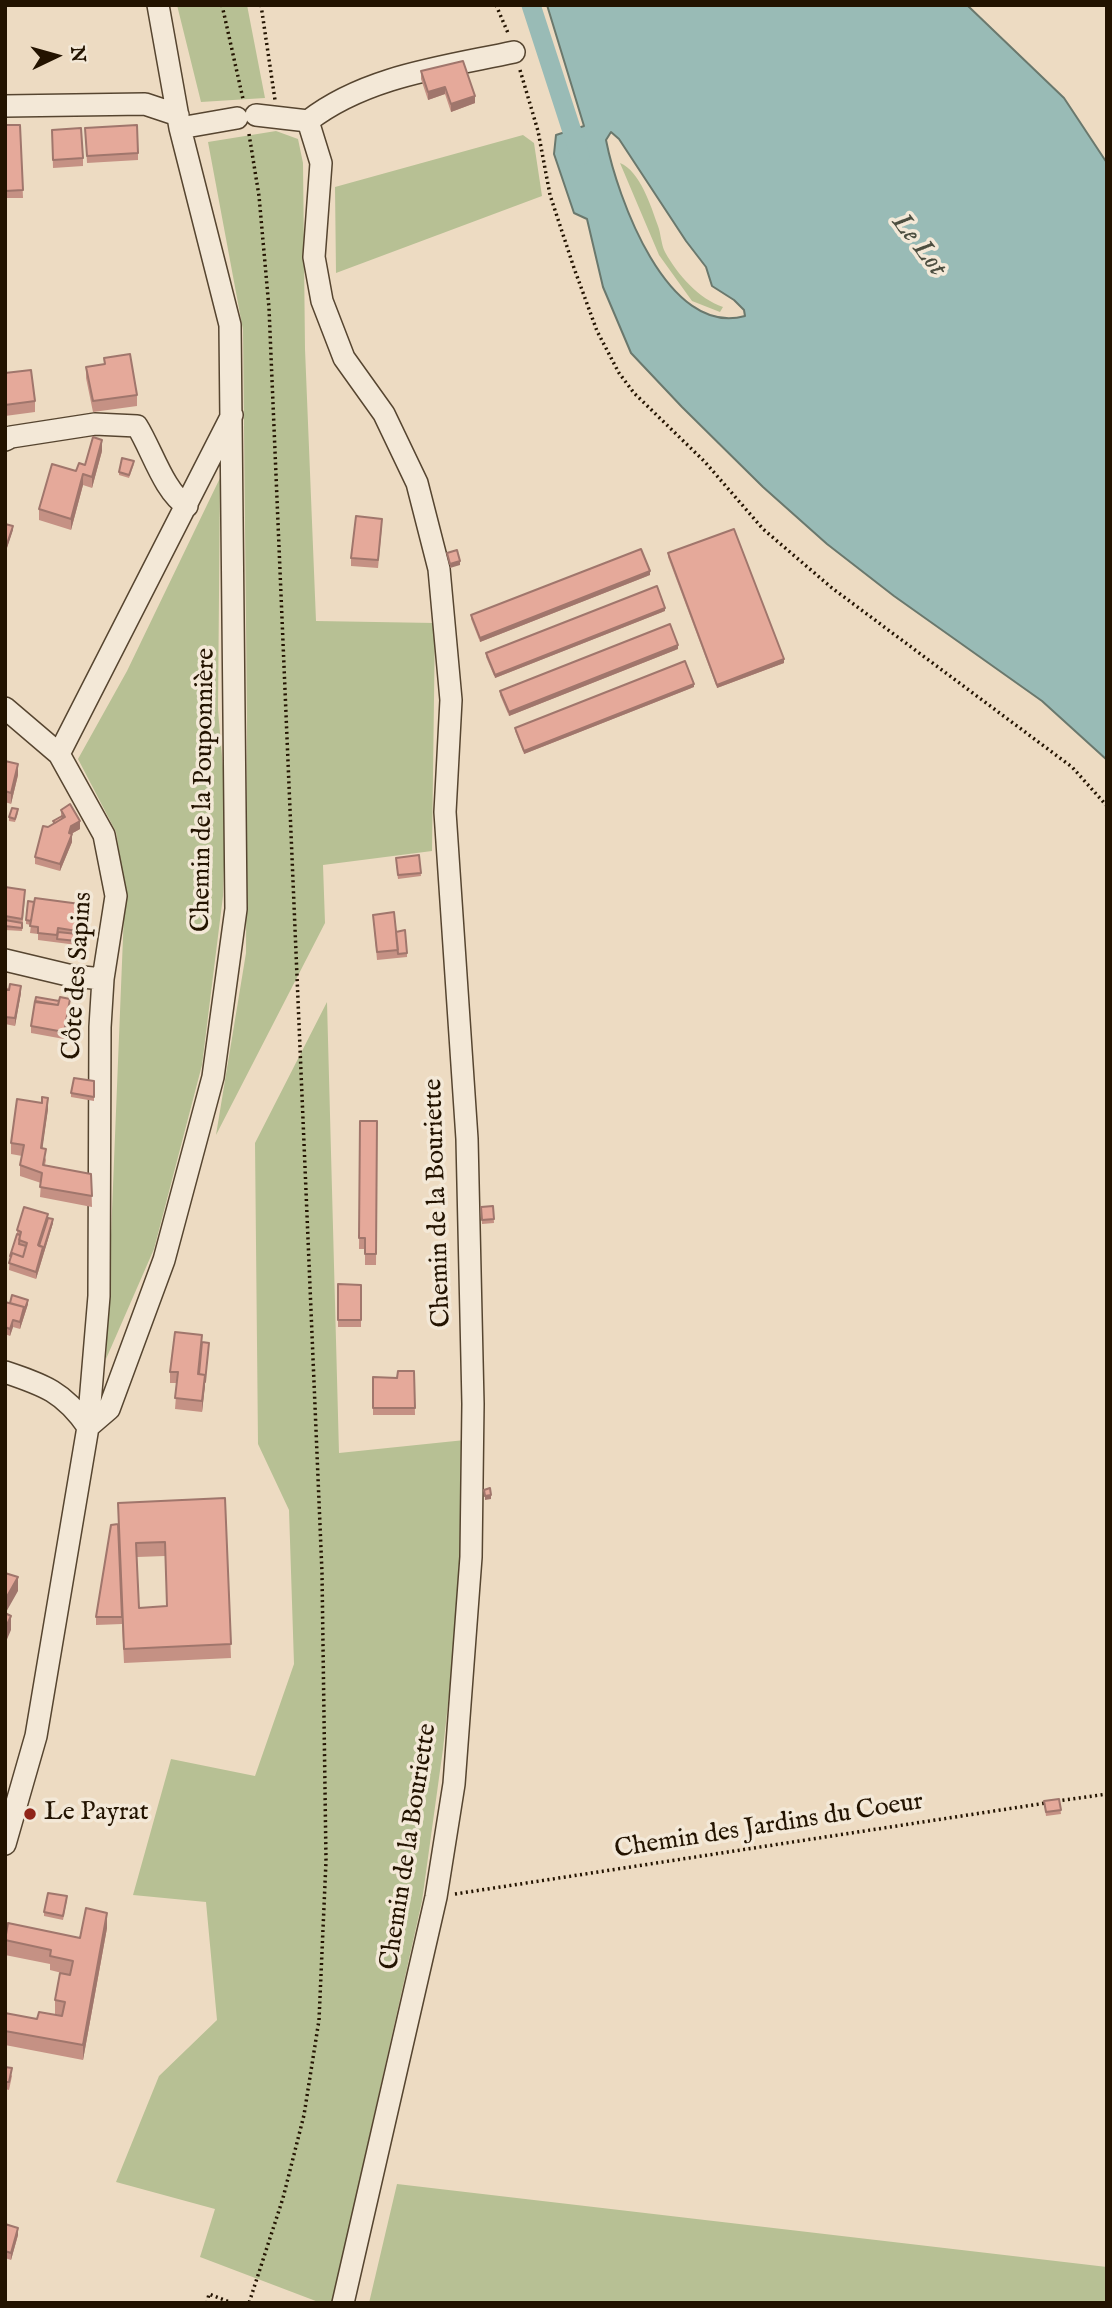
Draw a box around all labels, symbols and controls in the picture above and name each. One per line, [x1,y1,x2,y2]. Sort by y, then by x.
north arrow [21,21,91,91]
text: N [64,45,90,63]
water label: Le Lot [883,208,953,284]
street label: Chemin de la Pouponnière [187,648,223,932]
street label: Côte des Sapins [58,891,100,1061]
street label: Chemin de la Bouriette [419,1078,459,1328]
street label: Chemin de la Bouriette [375,1722,445,1972]
street label: Chemin des Jardins du Coeur [612,1787,926,1867]
place label: Le Payrat [44,1798,149,1830]
marker: Le Payrat [22,1806,38,1822]

